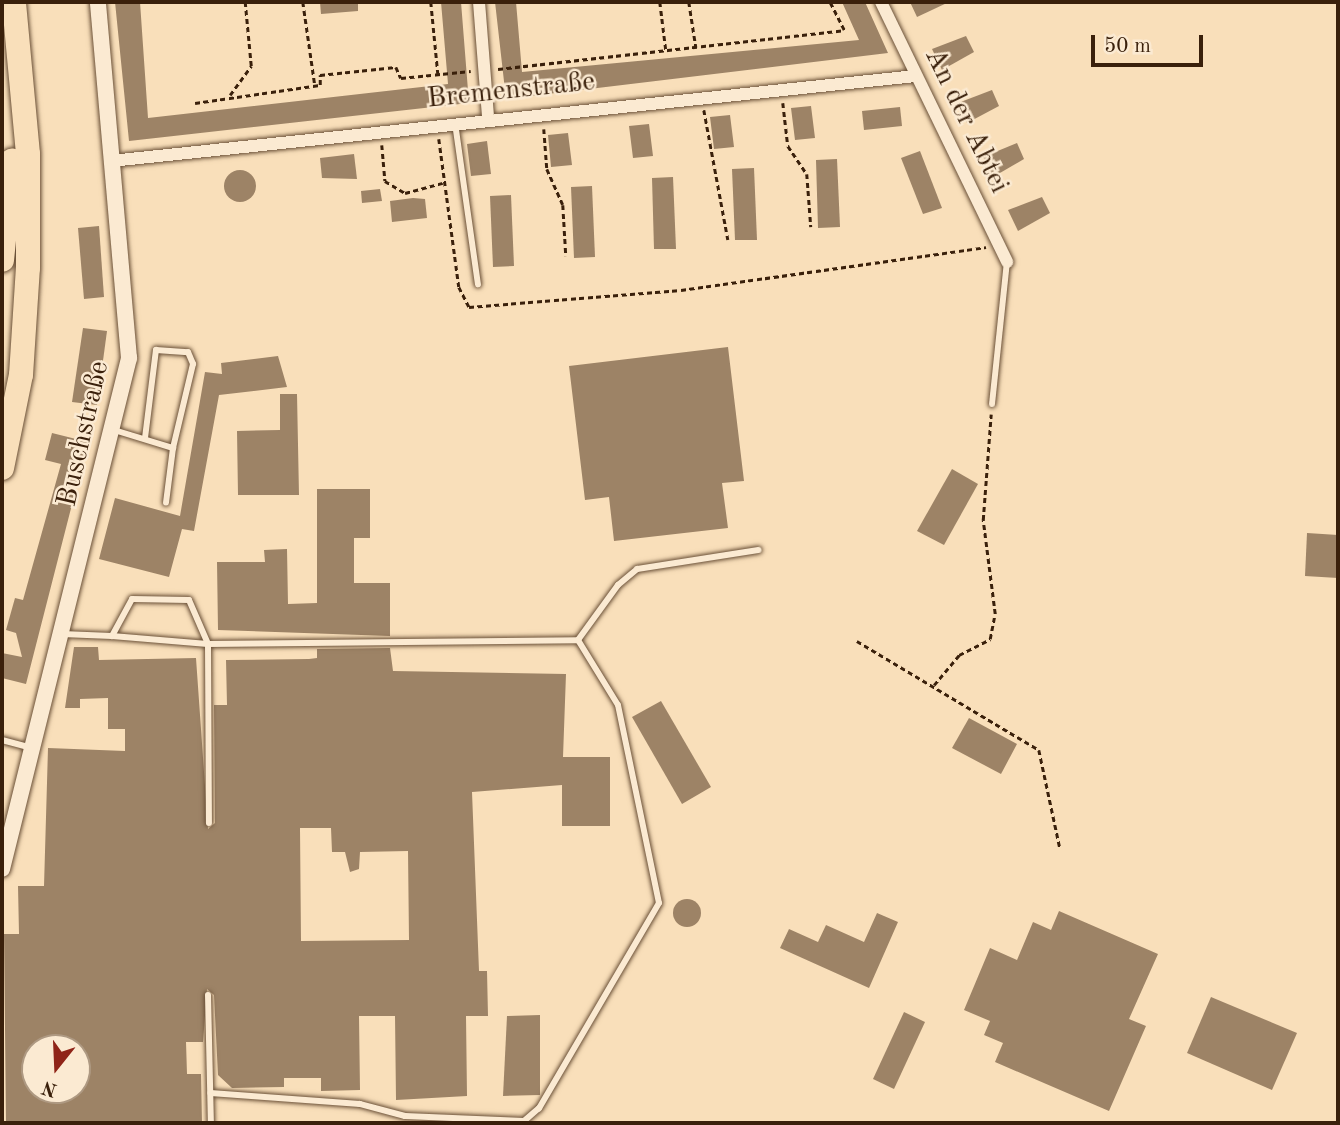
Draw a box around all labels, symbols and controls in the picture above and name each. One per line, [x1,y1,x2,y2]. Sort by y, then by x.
scale bar [1095,21,1207,65]
text: 50 m [1104,36,1151,57]
street label: An der Abtei [916,43,1016,199]
street label: Bremenstraße [425,65,597,117]
street label: Buschstraße [51,358,117,510]
north arrow [21,1034,91,1104]
text: N [40,1076,60,1099]

